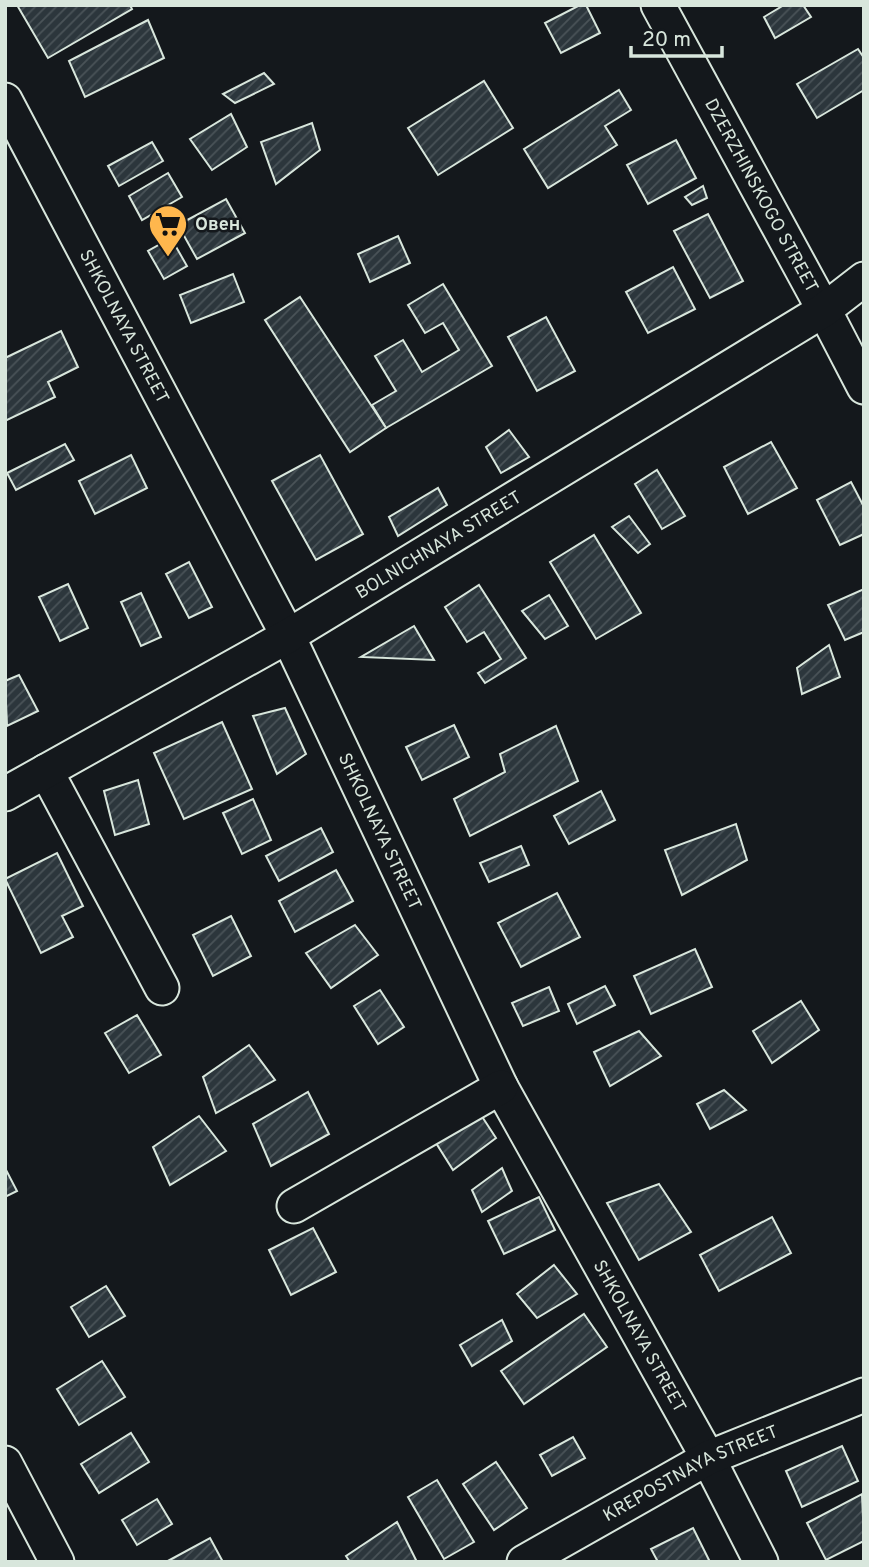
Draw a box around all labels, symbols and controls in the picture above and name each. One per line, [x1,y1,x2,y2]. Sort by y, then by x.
scale bar [631,14,722,58]
text: 20 m [642,27,691,54]
street label: DZERZHINSKOGO STREET [698,95,823,297]
supermarket icon: Овен [147,203,189,258]
place label: Овен [195,214,240,237]
street label: SHKOLNAYA STREET [73,246,173,408]
street label: BOLNICHNAYA STREET [352,487,526,605]
street label: SHKOLNAYA STREET [332,750,426,914]
street label: SHKOLNAYA STREET [587,1256,690,1417]
street label: KREPOSTNAYA STREET [599,1421,782,1528]

